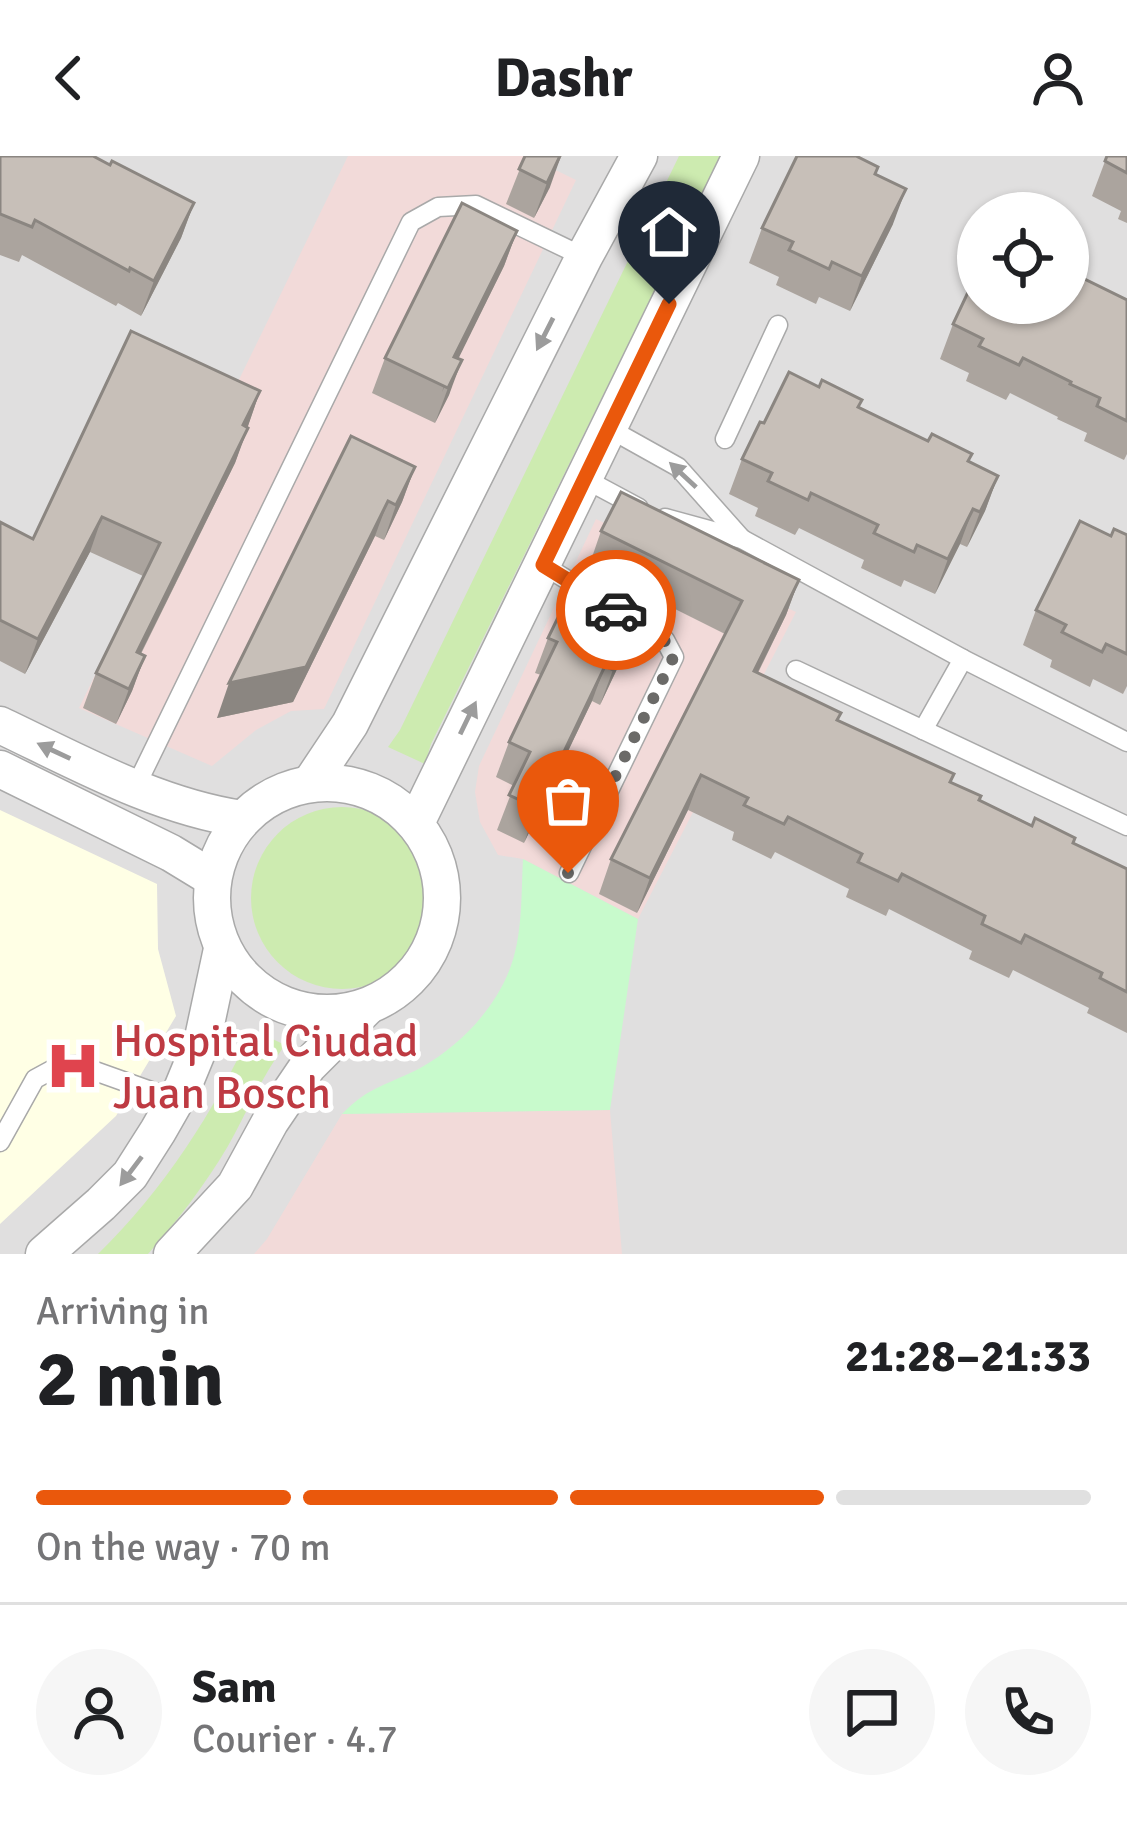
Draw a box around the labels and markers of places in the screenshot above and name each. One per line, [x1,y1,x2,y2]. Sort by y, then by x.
pin [618,181,720,304]
pin [517,750,619,873]
place label: Hospital Ciudad Juan Bosch [113,1014,418,1121]
hospital icon: Hospital Ciudad Juan Bosch [44,1037,102,1095]

